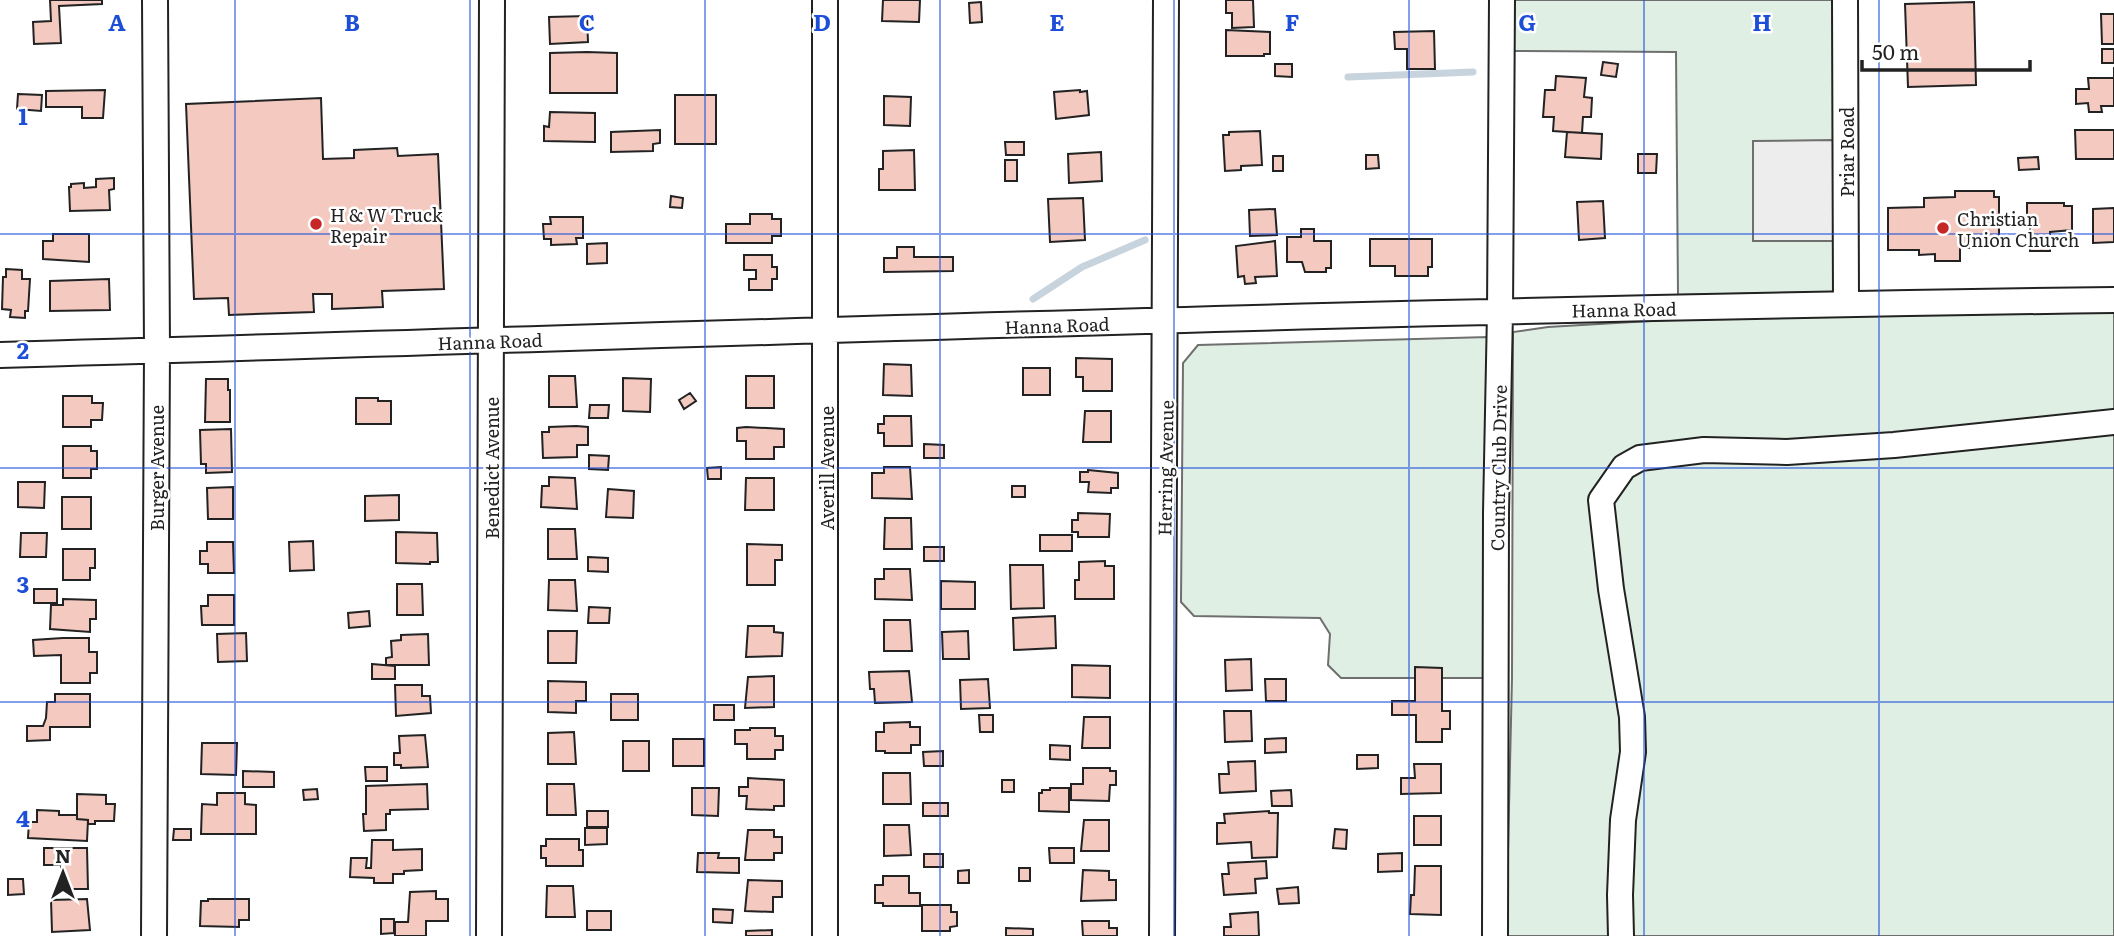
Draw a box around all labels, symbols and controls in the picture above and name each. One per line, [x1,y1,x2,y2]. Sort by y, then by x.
text: A [108,4,126,38]
text: B [344,4,360,38]
text: C [579,4,595,38]
text: D [813,4,831,38]
text: E [1049,4,1065,38]
text: F [1285,4,1300,38]
text: G [1518,4,1536,38]
text: H [1752,4,1772,38]
scale bar [1862,28,2030,72]
text: 50 m [1872,35,1919,66]
text: 1 [18,98,28,132]
street label: Priar Road [1833,107,1860,197]
place label: H & W Truck Repair [330,201,444,249]
place label: Christian Union Church [1957,205,2079,253]
marker: H & W Truck Repair [308,216,324,232]
marker: Christian Union Church [1935,220,1951,236]
street label: Hanna Road [1571,295,1677,323]
street label: Hanna Road [1004,310,1110,340]
street label: Hanna Road [437,326,543,356]
text: 2 [17,332,29,366]
street label: Country Club Drive [1483,385,1513,551]
street label: Benedict Avenue [478,397,505,539]
street label: Herring Avenue [1150,400,1180,536]
street label: Burger Avenue [143,405,170,531]
street label: Averill Avenue [813,406,840,530]
text: 3 [17,566,29,600]
text: 4 [16,800,30,834]
north arrow [28,838,98,908]
text: N [55,841,71,869]

